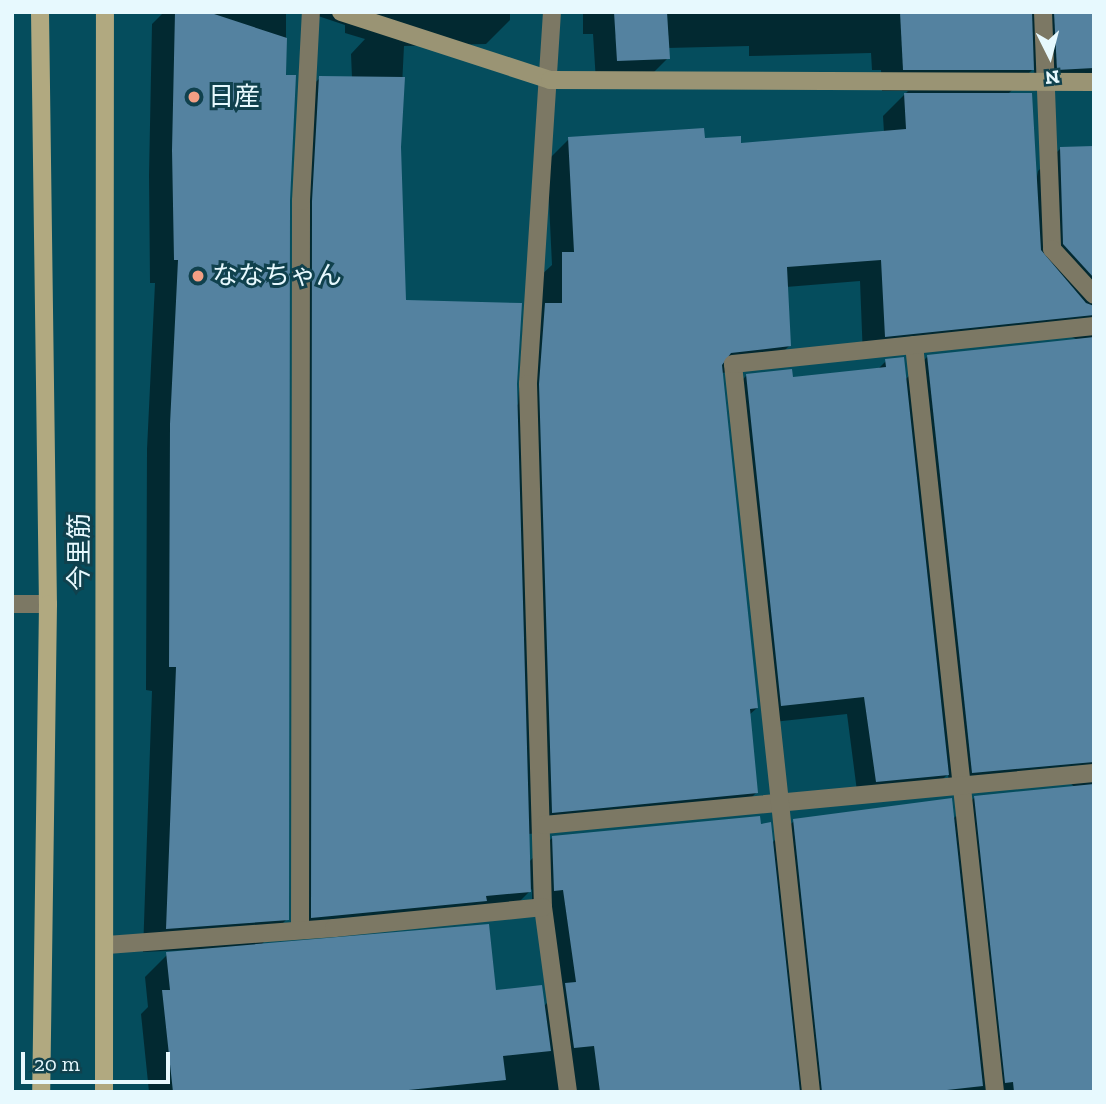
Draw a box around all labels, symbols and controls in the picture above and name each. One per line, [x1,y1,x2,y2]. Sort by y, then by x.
north arrow [1015,21,1085,91]
text: N [1044,65,1061,90]
place label: 日産 [208,81,260,113]
marker: 日産 [186,89,202,105]
place label: ななちゃん [212,260,342,292]
marker: ななちゃん [190,268,206,284]
street label: 今里筋 [64,513,96,591]
scale bar [24,1038,173,1082]
text: 20 m [34,1051,80,1076]

